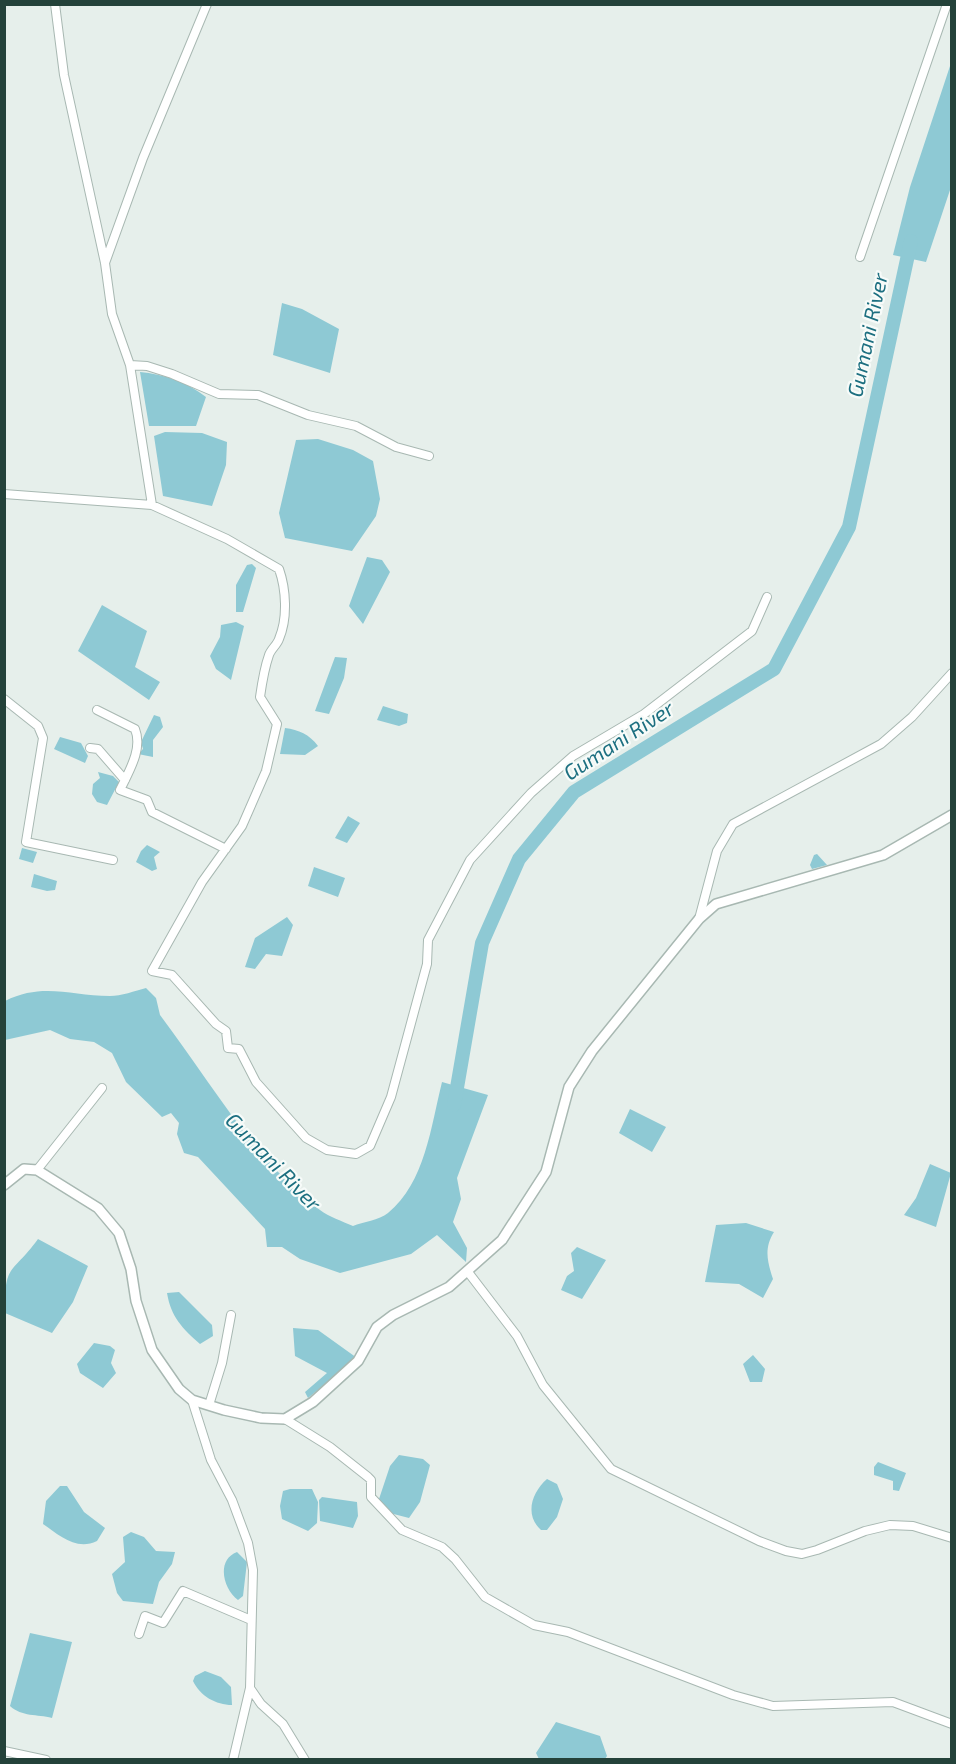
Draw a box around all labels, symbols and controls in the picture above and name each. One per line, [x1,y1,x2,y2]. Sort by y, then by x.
water label: Gumani River [841,270,892,399]
water label: Gumani River [558,695,678,785]
water label: Gumani River [221,1107,327,1216]

